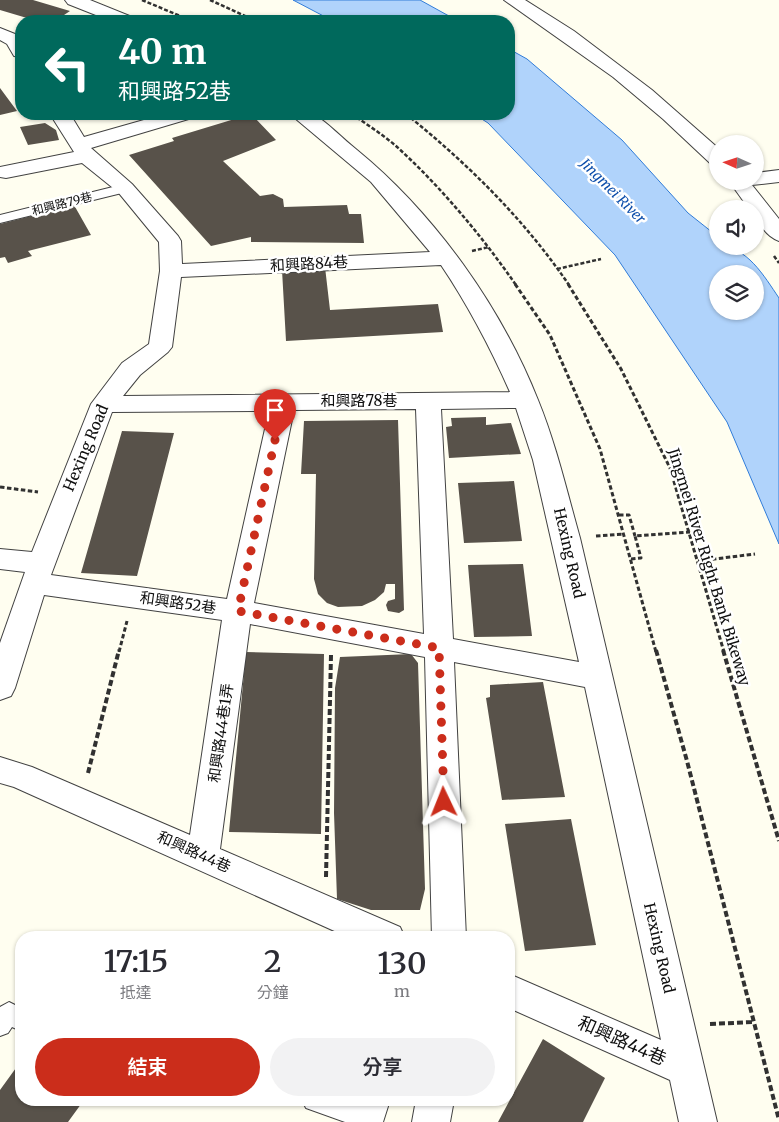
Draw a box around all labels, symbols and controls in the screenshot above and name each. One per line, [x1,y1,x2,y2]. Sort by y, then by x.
text: 40 m [118,30,206,74]
icon: left [35,35,100,100]
text: 和興路52巷 [118,77,231,105]
north arrow [709,135,764,190]
map controls [709,135,764,320]
water label: Jingmei River [575,153,650,228]
street label: 和興路79巷 [30,189,94,218]
button: sound [709,200,764,255]
street label: 和興路84巷 [269,252,348,275]
button: layers [709,265,764,320]
pin [254,389,296,440]
street label: 和興路78巷 [320,391,398,410]
icon: arrive [261,396,289,424]
street label: Hexing Road [59,402,112,494]
street label: Jingmei River Right Bank Bikeway [664,445,755,688]
street label: Hexing Road [550,506,589,600]
street label: 和興路52巷 [139,588,218,617]
street label: 和興路44巷1弄 [204,682,237,784]
position arrow [417,775,469,827]
street label: 和興路44巷 [154,827,234,876]
street label: Hexing Road [640,901,679,995]
text: 17:15 [103,942,168,980]
text: 2 [264,942,282,980]
text: 130 [377,944,427,982]
text: m [394,981,410,1001]
text: 抵達 [120,982,152,1002]
text: 分鐘 [257,982,289,1002]
street label: 和興路44巷 [575,1011,670,1070]
button: 結束 [35,1038,260,1096]
button: 分享 [270,1038,495,1096]

